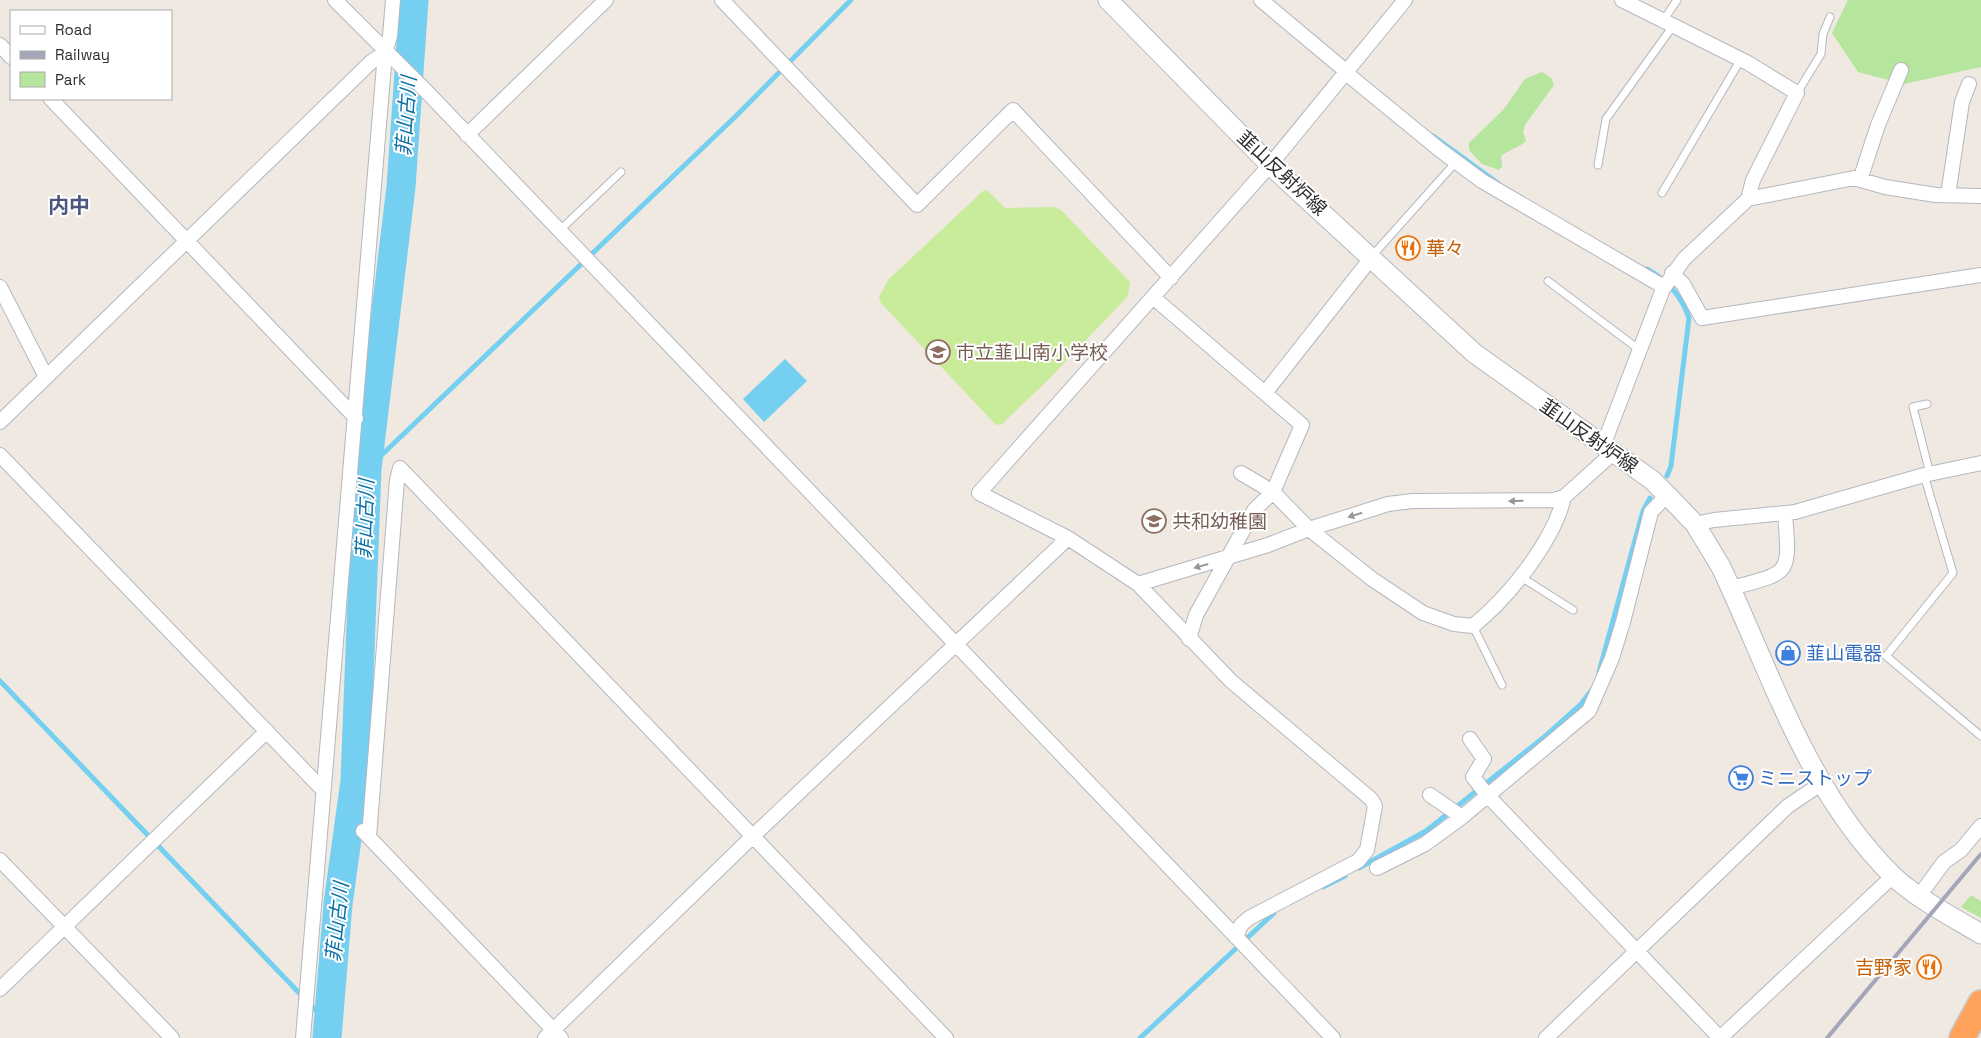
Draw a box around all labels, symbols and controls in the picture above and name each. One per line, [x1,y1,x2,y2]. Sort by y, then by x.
legend [10,10,172,100]
text: Road [55,20,92,39]
text: Railway [55,45,110,64]
text: Park [55,70,86,89]
water label: 菲山古川 [390,73,422,157]
street label: 韮山反射炉線 [1232,125,1332,221]
district label: 内中 [48,192,90,219]
restaurant icon: 華々 [1395,235,1421,261]
place label: 華々 [1426,236,1464,261]
school or university icon: 市立韮山南小学校 [925,339,951,365]
place label: 市立韮山南小学校 [956,340,1108,365]
street label: 韮山反射炉線 [1535,393,1643,479]
water label: 菲山古川 [351,477,379,559]
one-way arrow [1508,497,1524,505]
school or university icon: 共和幼稚園 [1141,508,1167,534]
place label: 共和幼稚園 [1172,509,1267,534]
one-way arrow [1348,512,1363,519]
one-way arrow [1194,562,1209,570]
shop icon: 韮山電器 [1775,640,1801,666]
place label: 韮山電器 [1806,641,1882,666]
supermarket icon: ミニストップ [1728,765,1754,791]
place label: ミニストップ [1758,766,1872,791]
water label: 菲山古川 [320,879,354,963]
restaurant icon: 吉野家 [1916,954,1942,980]
place label: 吉野家 [1855,955,1912,980]

